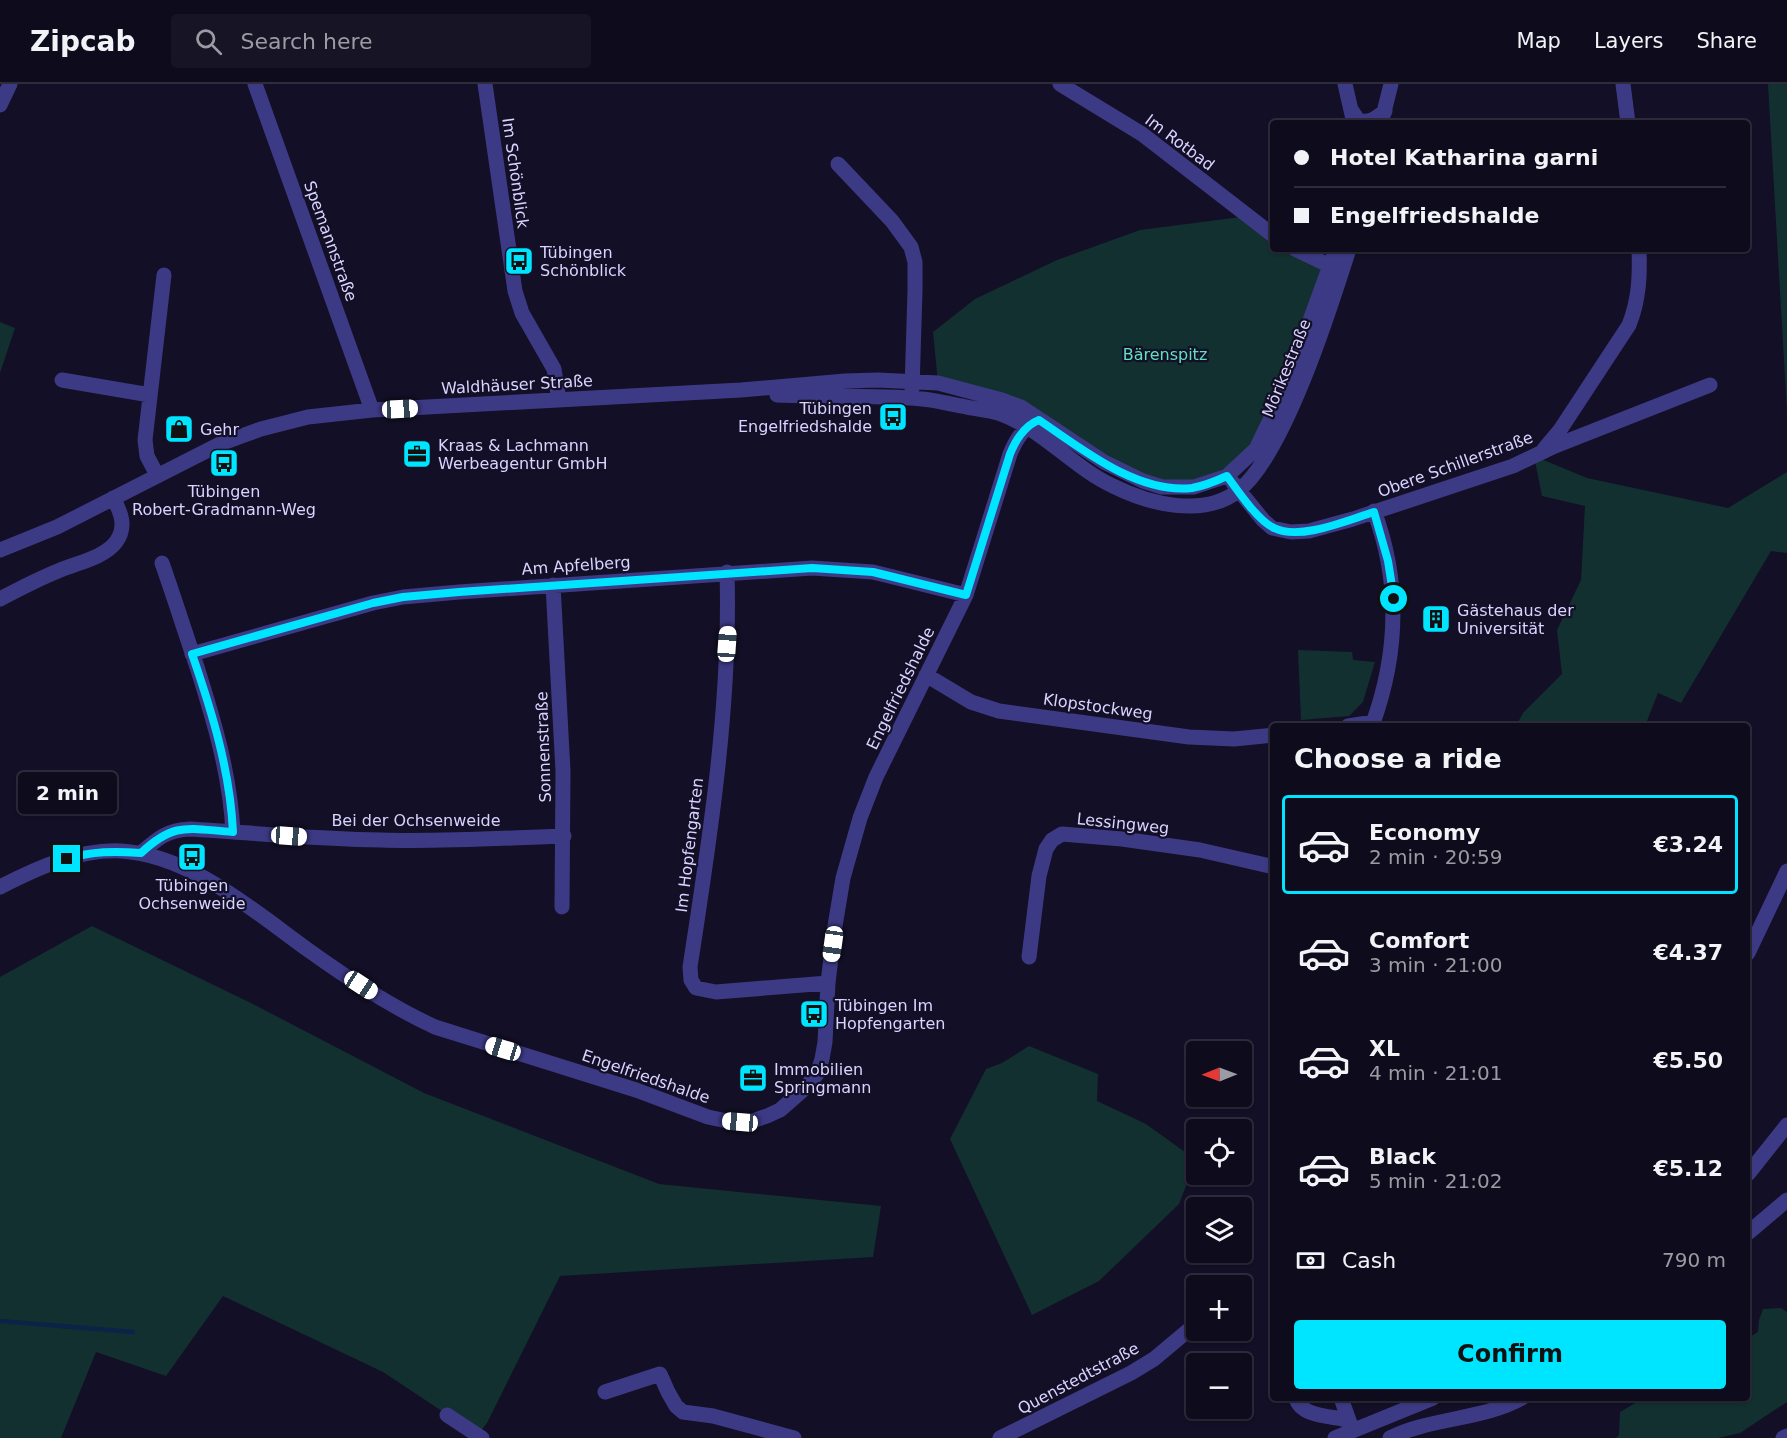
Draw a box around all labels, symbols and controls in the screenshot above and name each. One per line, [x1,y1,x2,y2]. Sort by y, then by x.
search box [171,14,591,68]
text: Zipcab [30,25,135,58]
icon: search [192,25,225,58]
text: Search here [240,29,373,54]
text: Map [1517,29,1561,53]
text: Layers [1594,29,1663,53]
text: Share [1696,29,1757,53]
street label: Im Rotbad [1141,110,1218,175]
street label: Im Schönblick [498,117,533,230]
text: Hotel Katharina garni [1330,145,1598,170]
street label: Spemannstraße [300,178,361,304]
text: Engelfriedshalde [1330,203,1539,228]
place label: Tübingen Schönblick [539,243,627,280]
bus stop icon: Tübingen Schönblick [503,245,535,277]
street label: Mörikestraße [1258,316,1315,420]
park label: Bärenspitz [1123,345,1207,364]
street label: Waldhäuser Straße [441,371,593,398]
car [382,399,418,419]
place label: Tübingen Engelfriedshalde [738,399,872,436]
bus stop icon: Tübingen Engelfriedshalde [877,401,909,433]
shop icon: Gehr [163,413,195,445]
place label: Gehr [200,420,239,439]
street label: Obere Schillerstraße [1375,428,1535,501]
place label: Kraas & Lachmann Werbeagentur GmbH [438,436,608,473]
office icon: Kraas & Lachmann Werbeagentur GmbH [401,438,433,470]
bus stop icon: Tübingen Robert-Gradmann-Weg [208,447,240,479]
place label: Tübingen Robert-Gradmann-Weg [132,482,316,519]
street label: Am Apfelberg [521,552,631,579]
route start [1380,585,1407,612]
place label: Gästehaus der Universität [1457,601,1574,638]
building icon: Gästehaus der Universität [1420,603,1452,635]
street label: Engelfriedshalde [863,624,938,753]
car [717,625,737,663]
street label: Klopstockweg [1042,689,1154,724]
street label: Sonnenstraße [532,691,555,803]
text: Choose a ride [1294,743,1502,774]
callout: 2 min [17,772,116,814]
street label: Im Hopfengarten [672,777,707,914]
text: 2 min [36,781,99,805]
street label: Lessingweg [1076,809,1170,838]
street label: Bei der Ochsenweide [331,811,501,830]
icon: car [1297,818,1351,872]
text: Economy [1369,820,1480,845]
car [270,826,308,846]
text: €3.24 [1653,832,1723,857]
bus stop icon: Tübingen Ochsenweide [176,841,208,873]
route end [53,845,80,872]
text: 2 min · 20:59 [1369,845,1503,869]
place label: Tübingen Ochsenweide [138,876,246,913]
car [822,925,844,963]
icon: car [1297,926,1351,980]
text: Comfort [1369,928,1469,953]
text: €4.37 [1653,940,1723,965]
text: 3 min · 21:00 [1369,953,1503,977]
car [341,968,381,1002]
place label: Tübingen Im Hopfengarten [834,996,945,1033]
bus stop icon: Tübingen Im Hopfengarten [798,998,830,1030]
icon: car [1297,1034,1351,1088]
car [483,1035,523,1063]
text: XL [1369,1036,1400,1061]
north arrow [1186,1041,1252,1107]
map controls [1186,1041,1252,1419]
street label: Engelfriedshalde [579,1046,712,1107]
text: €5.50 [1653,1048,1723,1073]
place label: Immobilien Springmann [774,1060,871,1097]
text: 4 min · 21:01 [1369,1061,1503,1085]
office icon: Immobilien Springmann [737,1062,769,1094]
car [721,1111,759,1133]
button: locate [1186,1119,1252,1185]
icon: car [1297,1142,1351,1196]
text: Black [1369,1144,1436,1169]
text: €5.12 [1653,1156,1723,1181]
text: 5 min · 21:02 [1369,1169,1503,1193]
button: layers [1186,1197,1252,1263]
icon: cash [1294,1244,1327,1277]
text: Cash [1342,1248,1396,1273]
text: 790 m [1662,1248,1726,1272]
button: + [1186,1275,1252,1341]
button: Confirm [1294,1320,1726,1389]
street label: Quenstedtstraße [1014,1338,1142,1418]
button: − [1186,1353,1252,1419]

